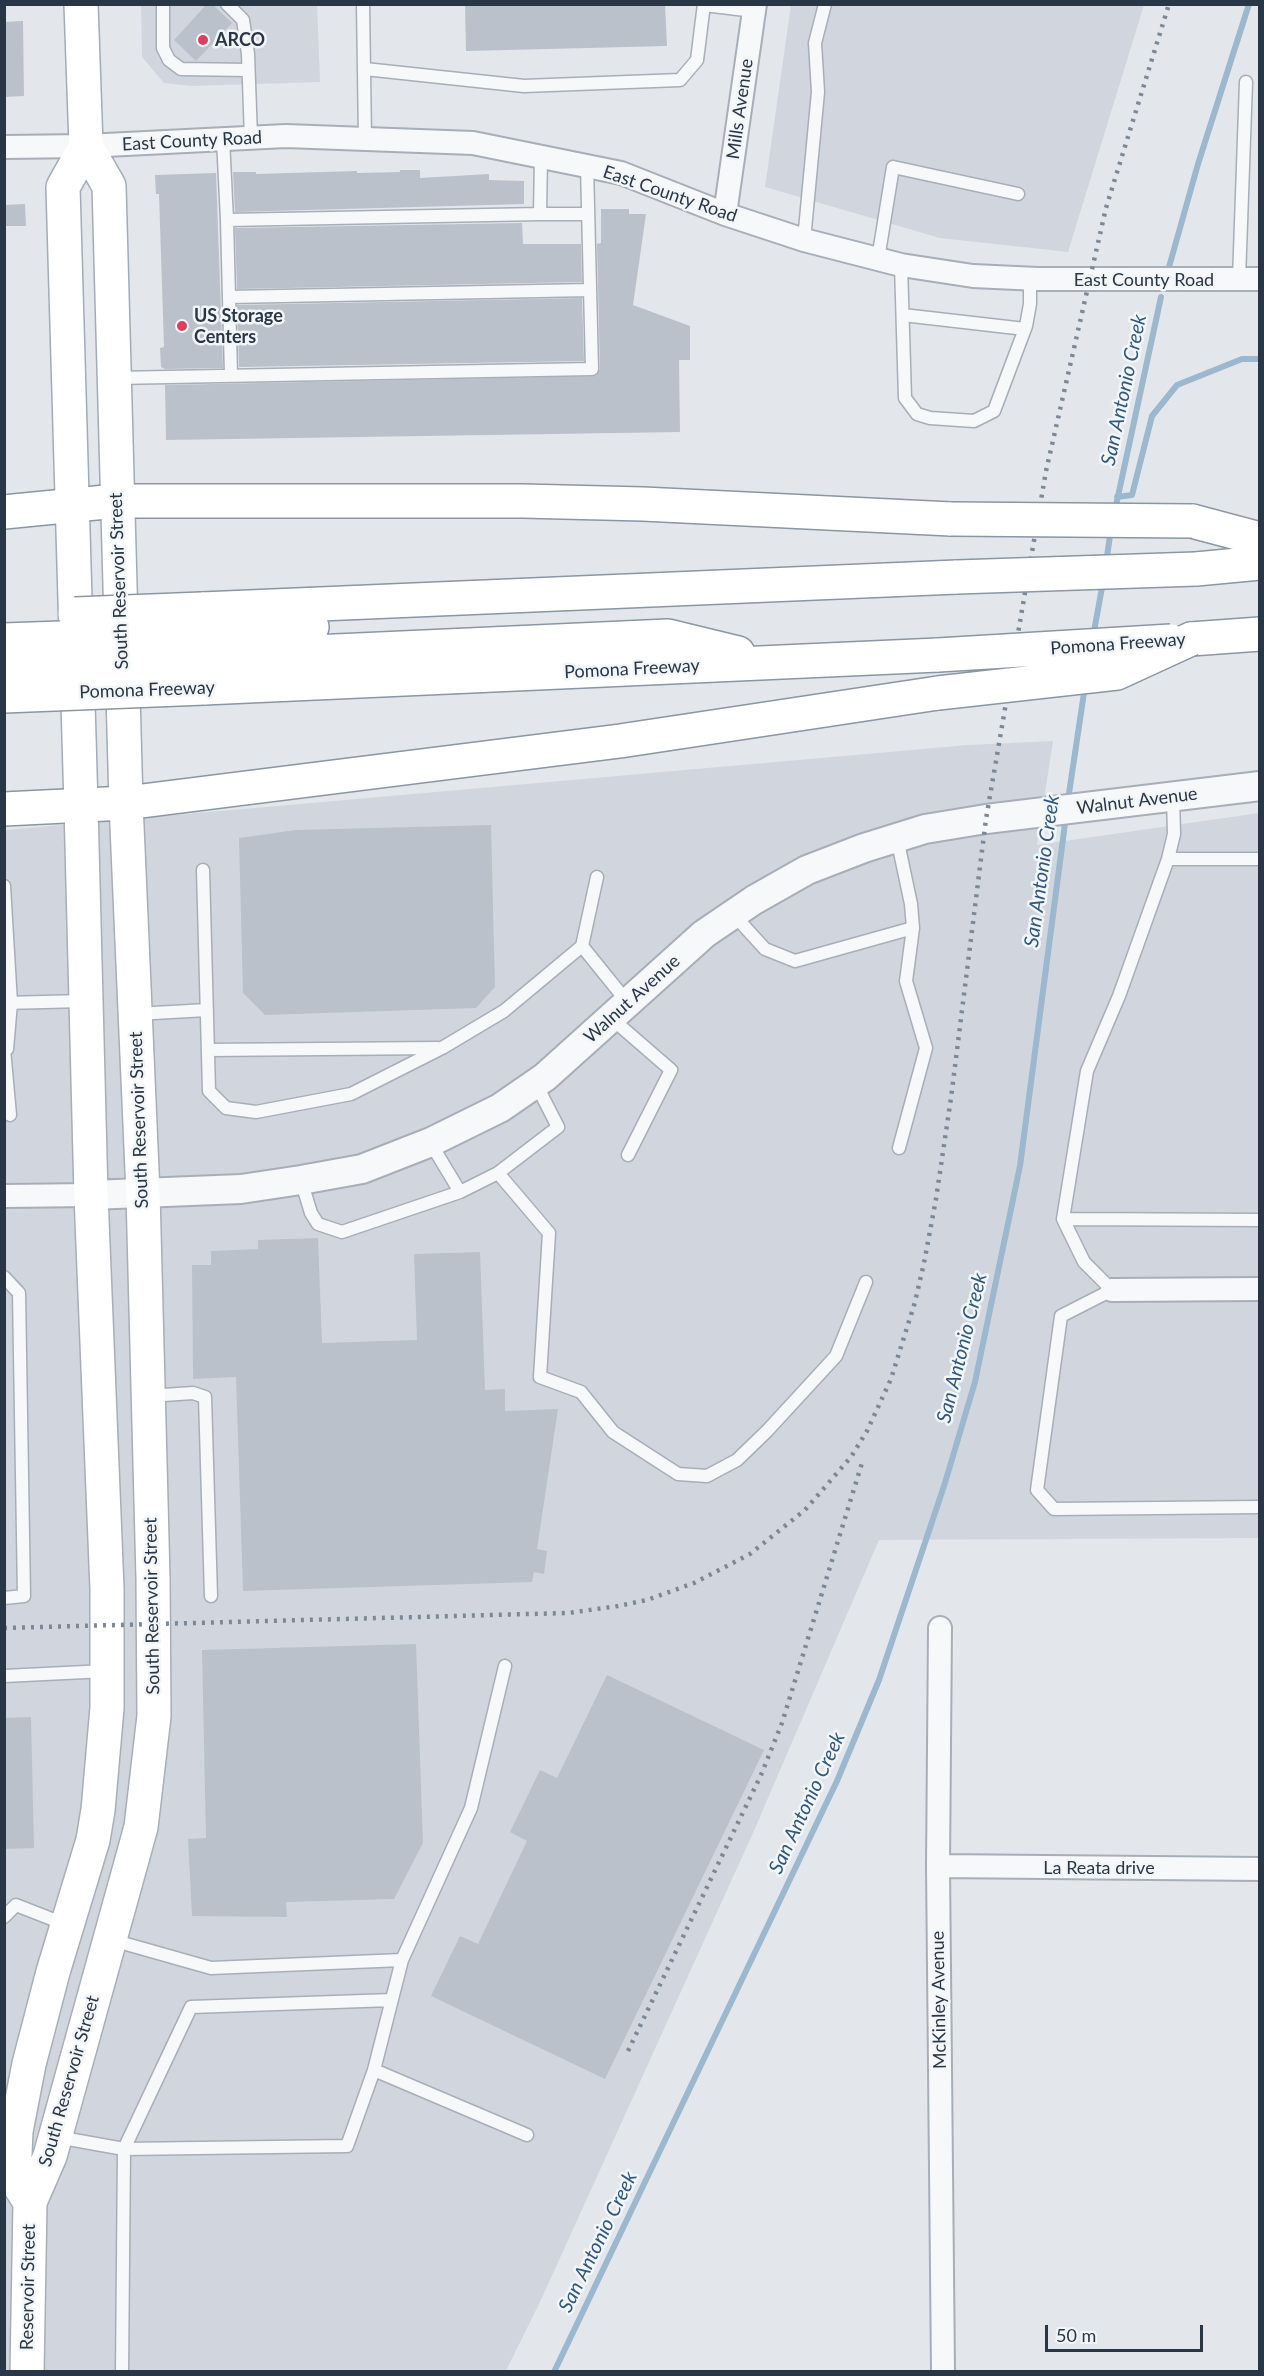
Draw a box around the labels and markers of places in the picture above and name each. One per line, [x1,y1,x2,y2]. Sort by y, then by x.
place label: ARCO [215,29,265,51]
marker: ARCO [196,33,210,47]
place label: US Storage Centers [194,305,283,348]
marker: US Storage Centers [175,319,189,333]

